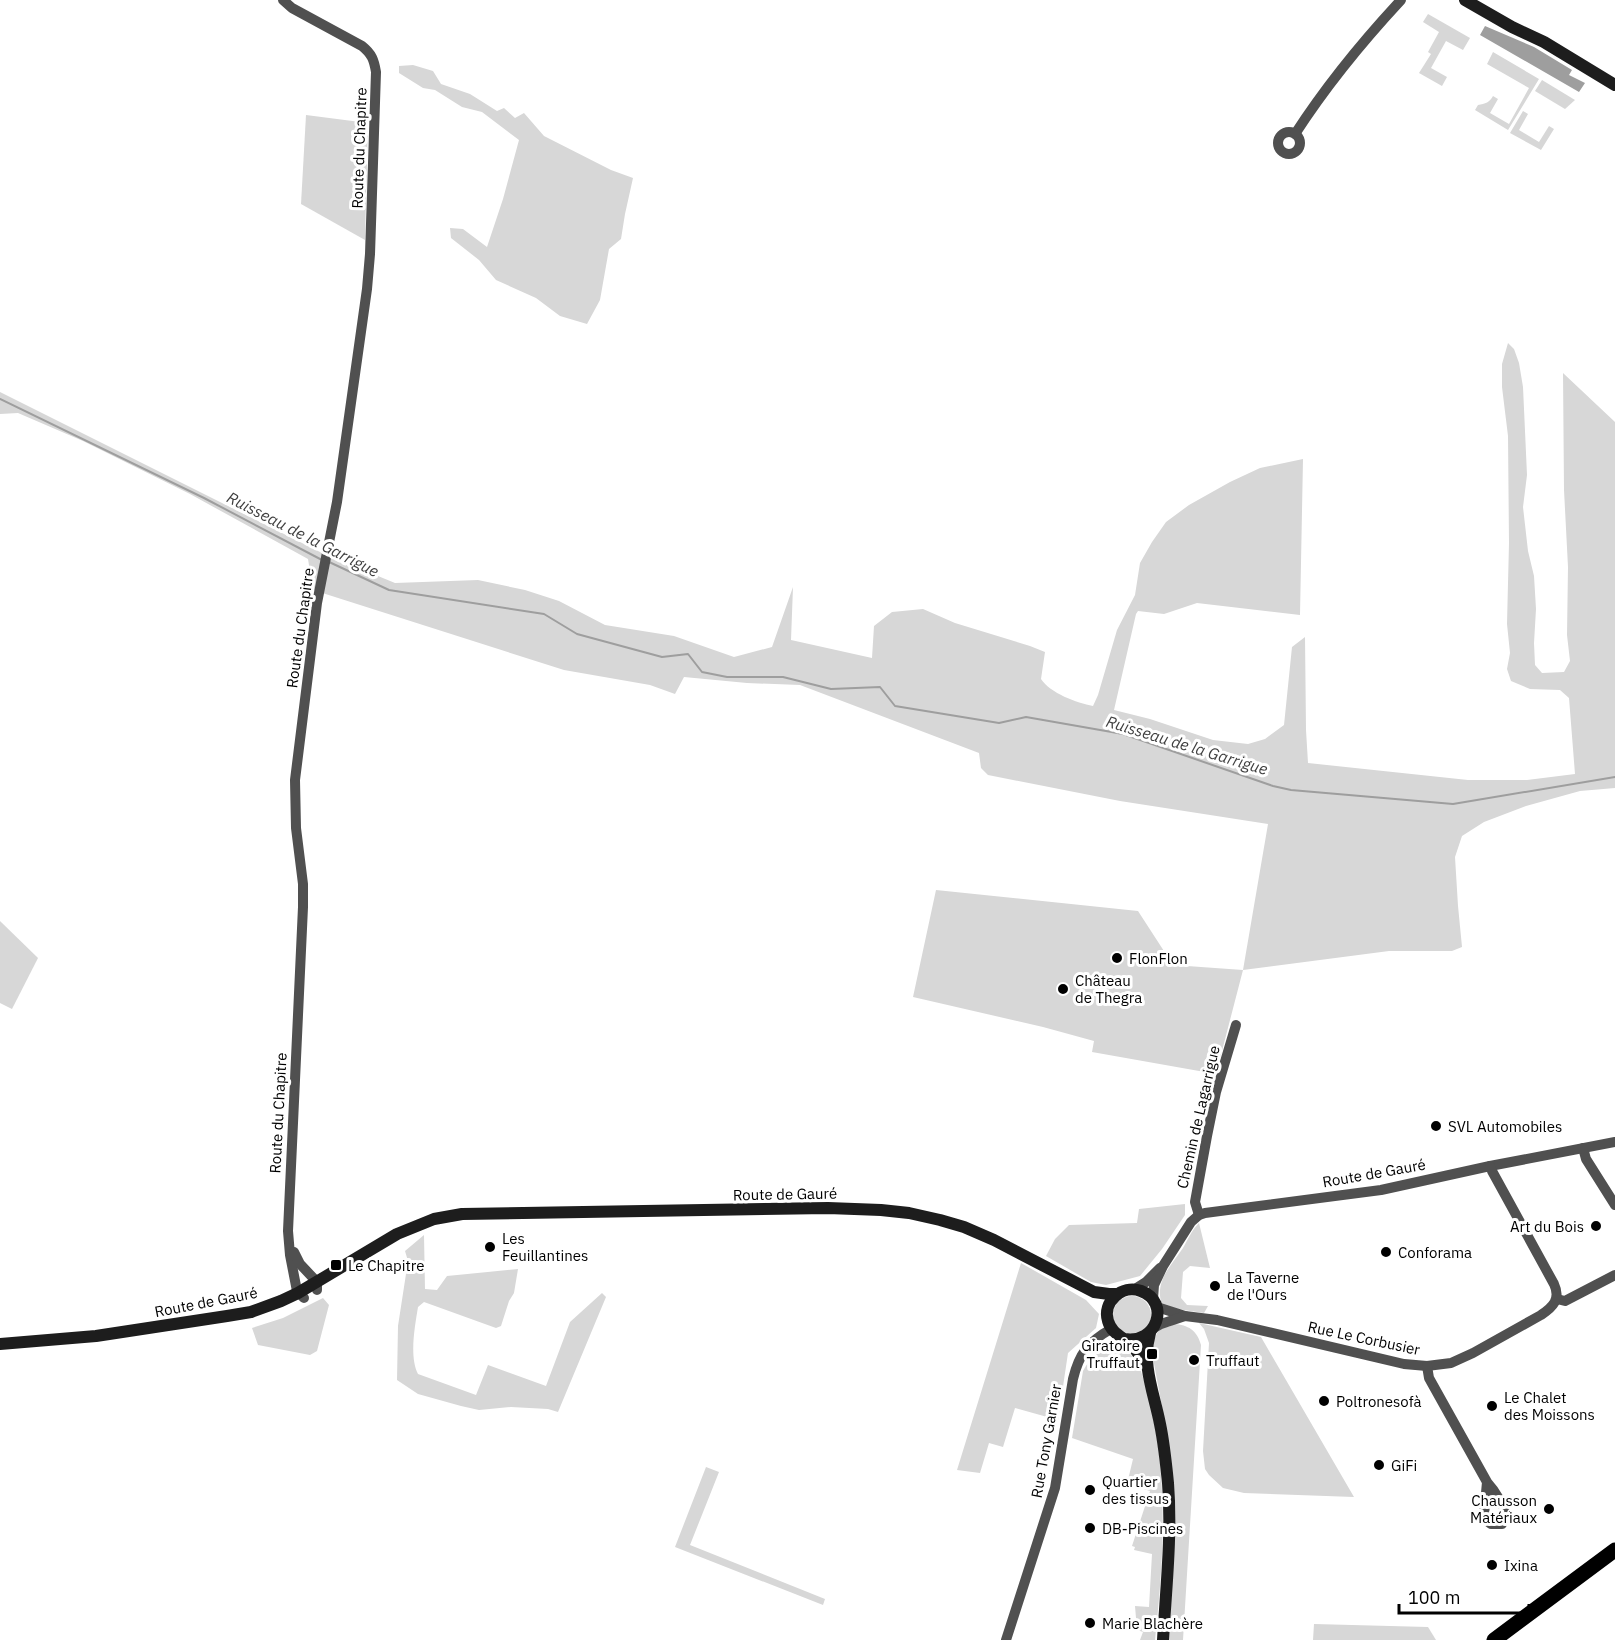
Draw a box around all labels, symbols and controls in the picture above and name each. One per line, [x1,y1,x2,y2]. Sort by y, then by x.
street label: Route du Chapitre [347,87,371,209]
water label: Ruisseau de la Garrigue [224,487,382,581]
street label: Route du Chapitre [282,567,318,689]
water label: Ruisseau de la Garrigue [1104,711,1270,779]
place label: FlonFlon [1129,949,1188,968]
marker: FlonFlon [1110,951,1124,965]
place label: Château de Thegra [1075,971,1142,1007]
marker: Château de Thegra [1056,982,1070,996]
street label: Chemin de Lagarrigue [1172,1044,1224,1190]
street label: Route du Chapitre [265,1052,291,1174]
place label: SVL Automobiles [1448,1117,1562,1136]
marker: SVL Automobiles [1429,1119,1443,1133]
street label: Route de Gauré [1321,1155,1427,1191]
street label: Route de Gauré [733,1184,837,1204]
place label: Art du Bois [1510,1217,1584,1236]
marker: Art du Bois [1589,1219,1603,1233]
place label: Les Feuillantines [502,1229,588,1265]
marker: Les Feuillantines [483,1240,497,1254]
place label: Conforama [1398,1243,1472,1262]
marker: Conforama [1379,1245,1393,1259]
place label: Le Chapitre [348,1256,424,1275]
marker: Le Chapitre [329,1258,343,1272]
place label: La Taverne de l'Ours [1227,1268,1299,1304]
marker: La Taverne de l'Ours [1208,1279,1222,1293]
street label: Route de Gauré [153,1283,259,1321]
street label: Rue Le Corbusier [1306,1317,1422,1359]
place label: Giratoire Truffaut [1081,1336,1140,1372]
marker: Giratoire Truffaut [1145,1347,1159,1361]
place label: Truffaut [1206,1351,1259,1370]
marker: Truffaut [1187,1353,1201,1367]
street label: Rue Tony Garnier [1027,1382,1065,1499]
place label: Le Chalet des Moissons [1504,1388,1595,1424]
place label: Poltronesofà [1336,1392,1422,1411]
marker: Poltronesofà [1317,1394,1331,1408]
marker: Le Chalet des Moissons [1485,1399,1499,1413]
place label: GiFi [1391,1456,1417,1475]
marker: GiFi [1372,1458,1386,1472]
place label: Quartier des tissus [1102,1472,1169,1508]
marker: Quartier des tissus [1083,1483,1097,1497]
place label: Chausson Matériaux [1470,1491,1537,1527]
marker: Chausson Matériaux [1542,1502,1556,1516]
place label: DB-Piscines [1102,1519,1183,1538]
marker: DB-Piscines [1083,1521,1097,1535]
place label: Ixina [1504,1556,1538,1575]
marker: Ixina [1485,1558,1499,1572]
scale bar [1399,1577,1530,1615]
text: 100 m [1408,1586,1460,1609]
place label: Marie Blachère [1102,1614,1203,1633]
marker: Marie Blachère [1083,1616,1097,1630]

